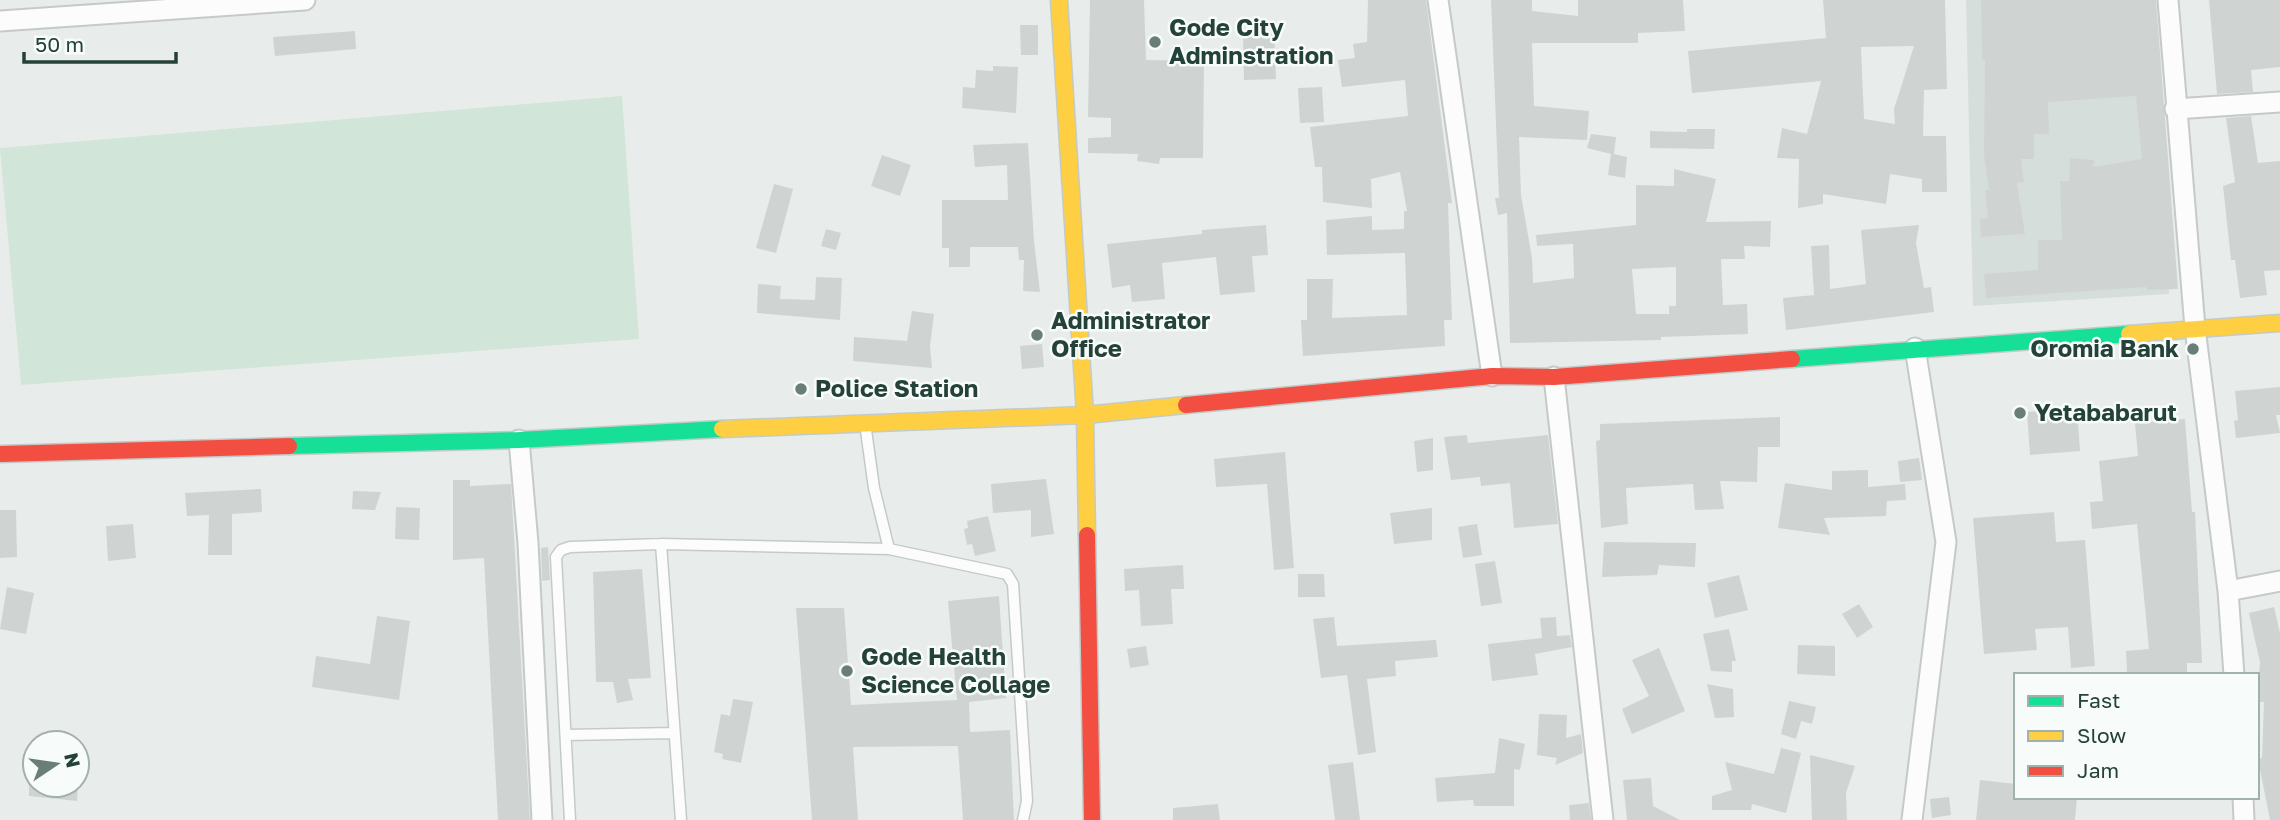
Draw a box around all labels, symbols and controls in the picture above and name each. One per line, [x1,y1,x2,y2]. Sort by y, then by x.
place label: Gode City Adminstration [1169,12,1334,69]
scale bar [24,21,177,65]
text: 50 m [35,31,84,57]
marker: Gode City Adminstration [1147,34,1163,50]
place label: Administrator Office [1051,305,1210,362]
marker: Administrator Office [1029,327,1045,343]
place label: Oromia Bank [2030,333,2179,362]
marker: Oromia Bank [2185,341,2201,357]
place label: Police Station [815,373,978,402]
marker: Police Station [793,381,809,397]
place label: Yetababarut [2034,397,2177,426]
marker: Yetababarut [2012,405,2028,421]
place label: Gode Health Science Collage [861,641,1050,698]
marker: Gode Health Science Collage [839,663,855,679]
legend [2014,673,2259,799]
text: Fast [2077,687,2120,713]
text: Slow [2077,722,2126,748]
north arrow [21,729,91,799]
text: N [60,750,86,770]
text: Jam [2077,757,2119,783]

